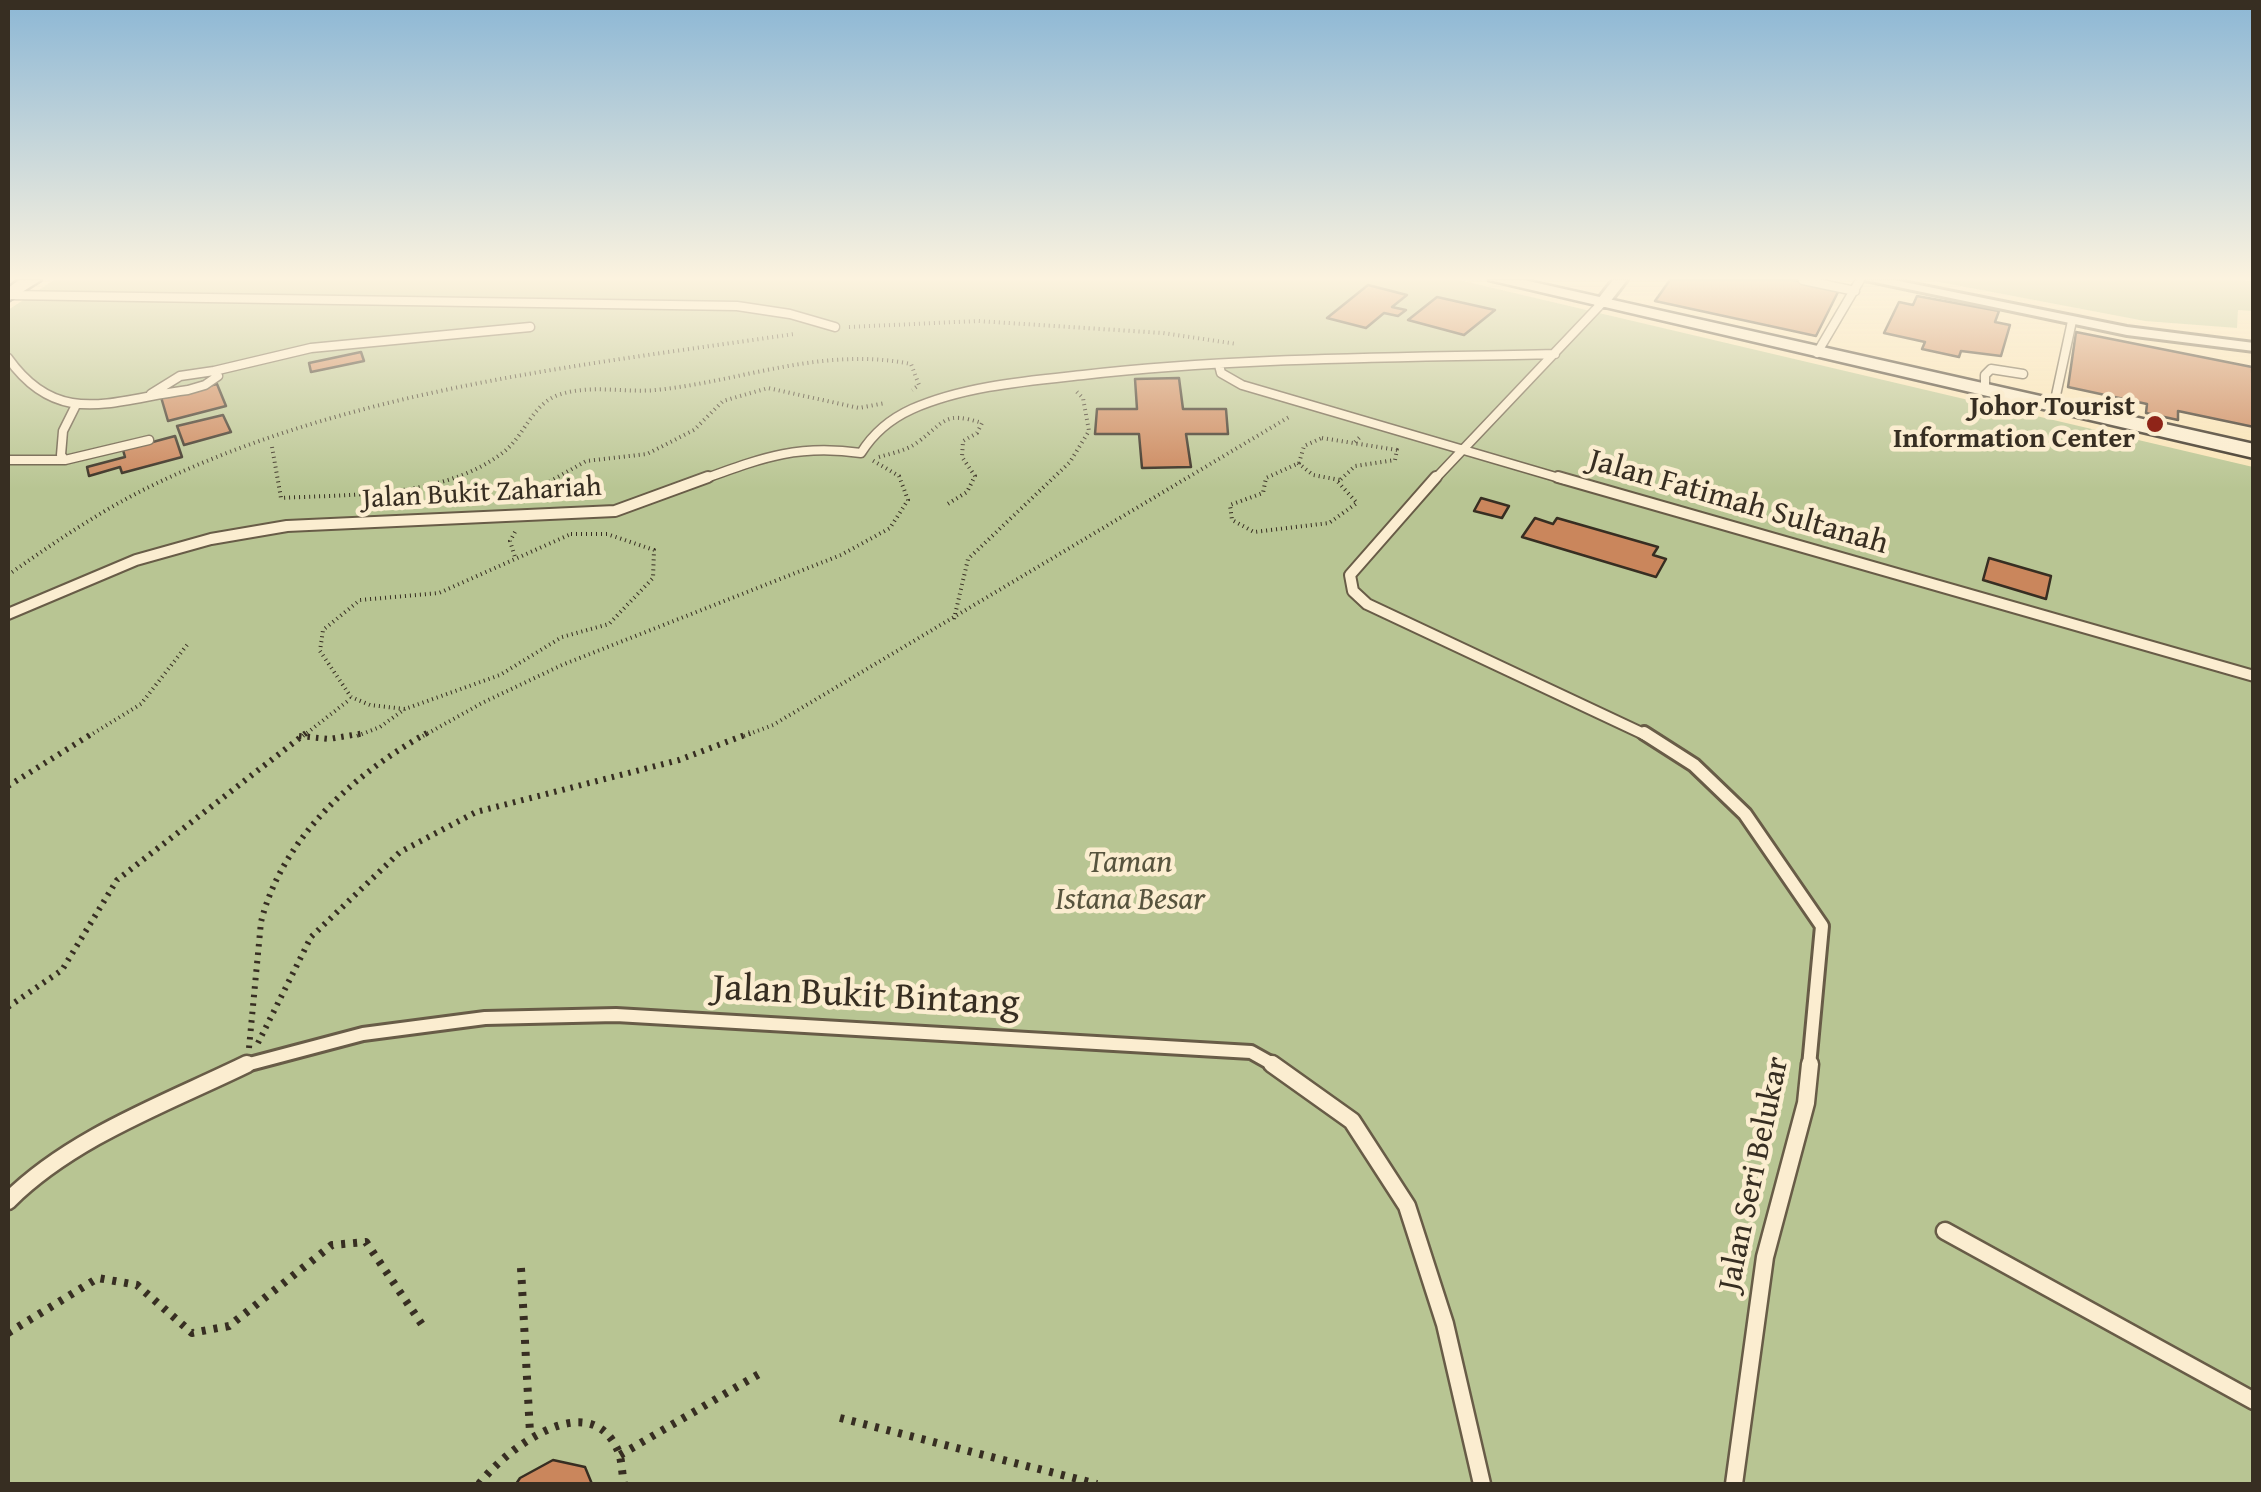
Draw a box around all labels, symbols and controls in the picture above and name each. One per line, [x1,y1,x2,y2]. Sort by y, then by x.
place label: Johor Tourist Information Center [1893,391,2135,457]
marker: Johor Tourist Information Center [2144,413,2166,435]
street label: Jalan Fatimah Sultanah [1584,442,1892,564]
street label: Jalan Bukit Zahariah [361,471,603,517]
park label: Taman Istana Besar [1055,845,1205,920]
street label: Jalan Bukit Bintang [711,966,1021,1028]
street label: Jalan Seri Belukar [1711,1054,1799,1294]

